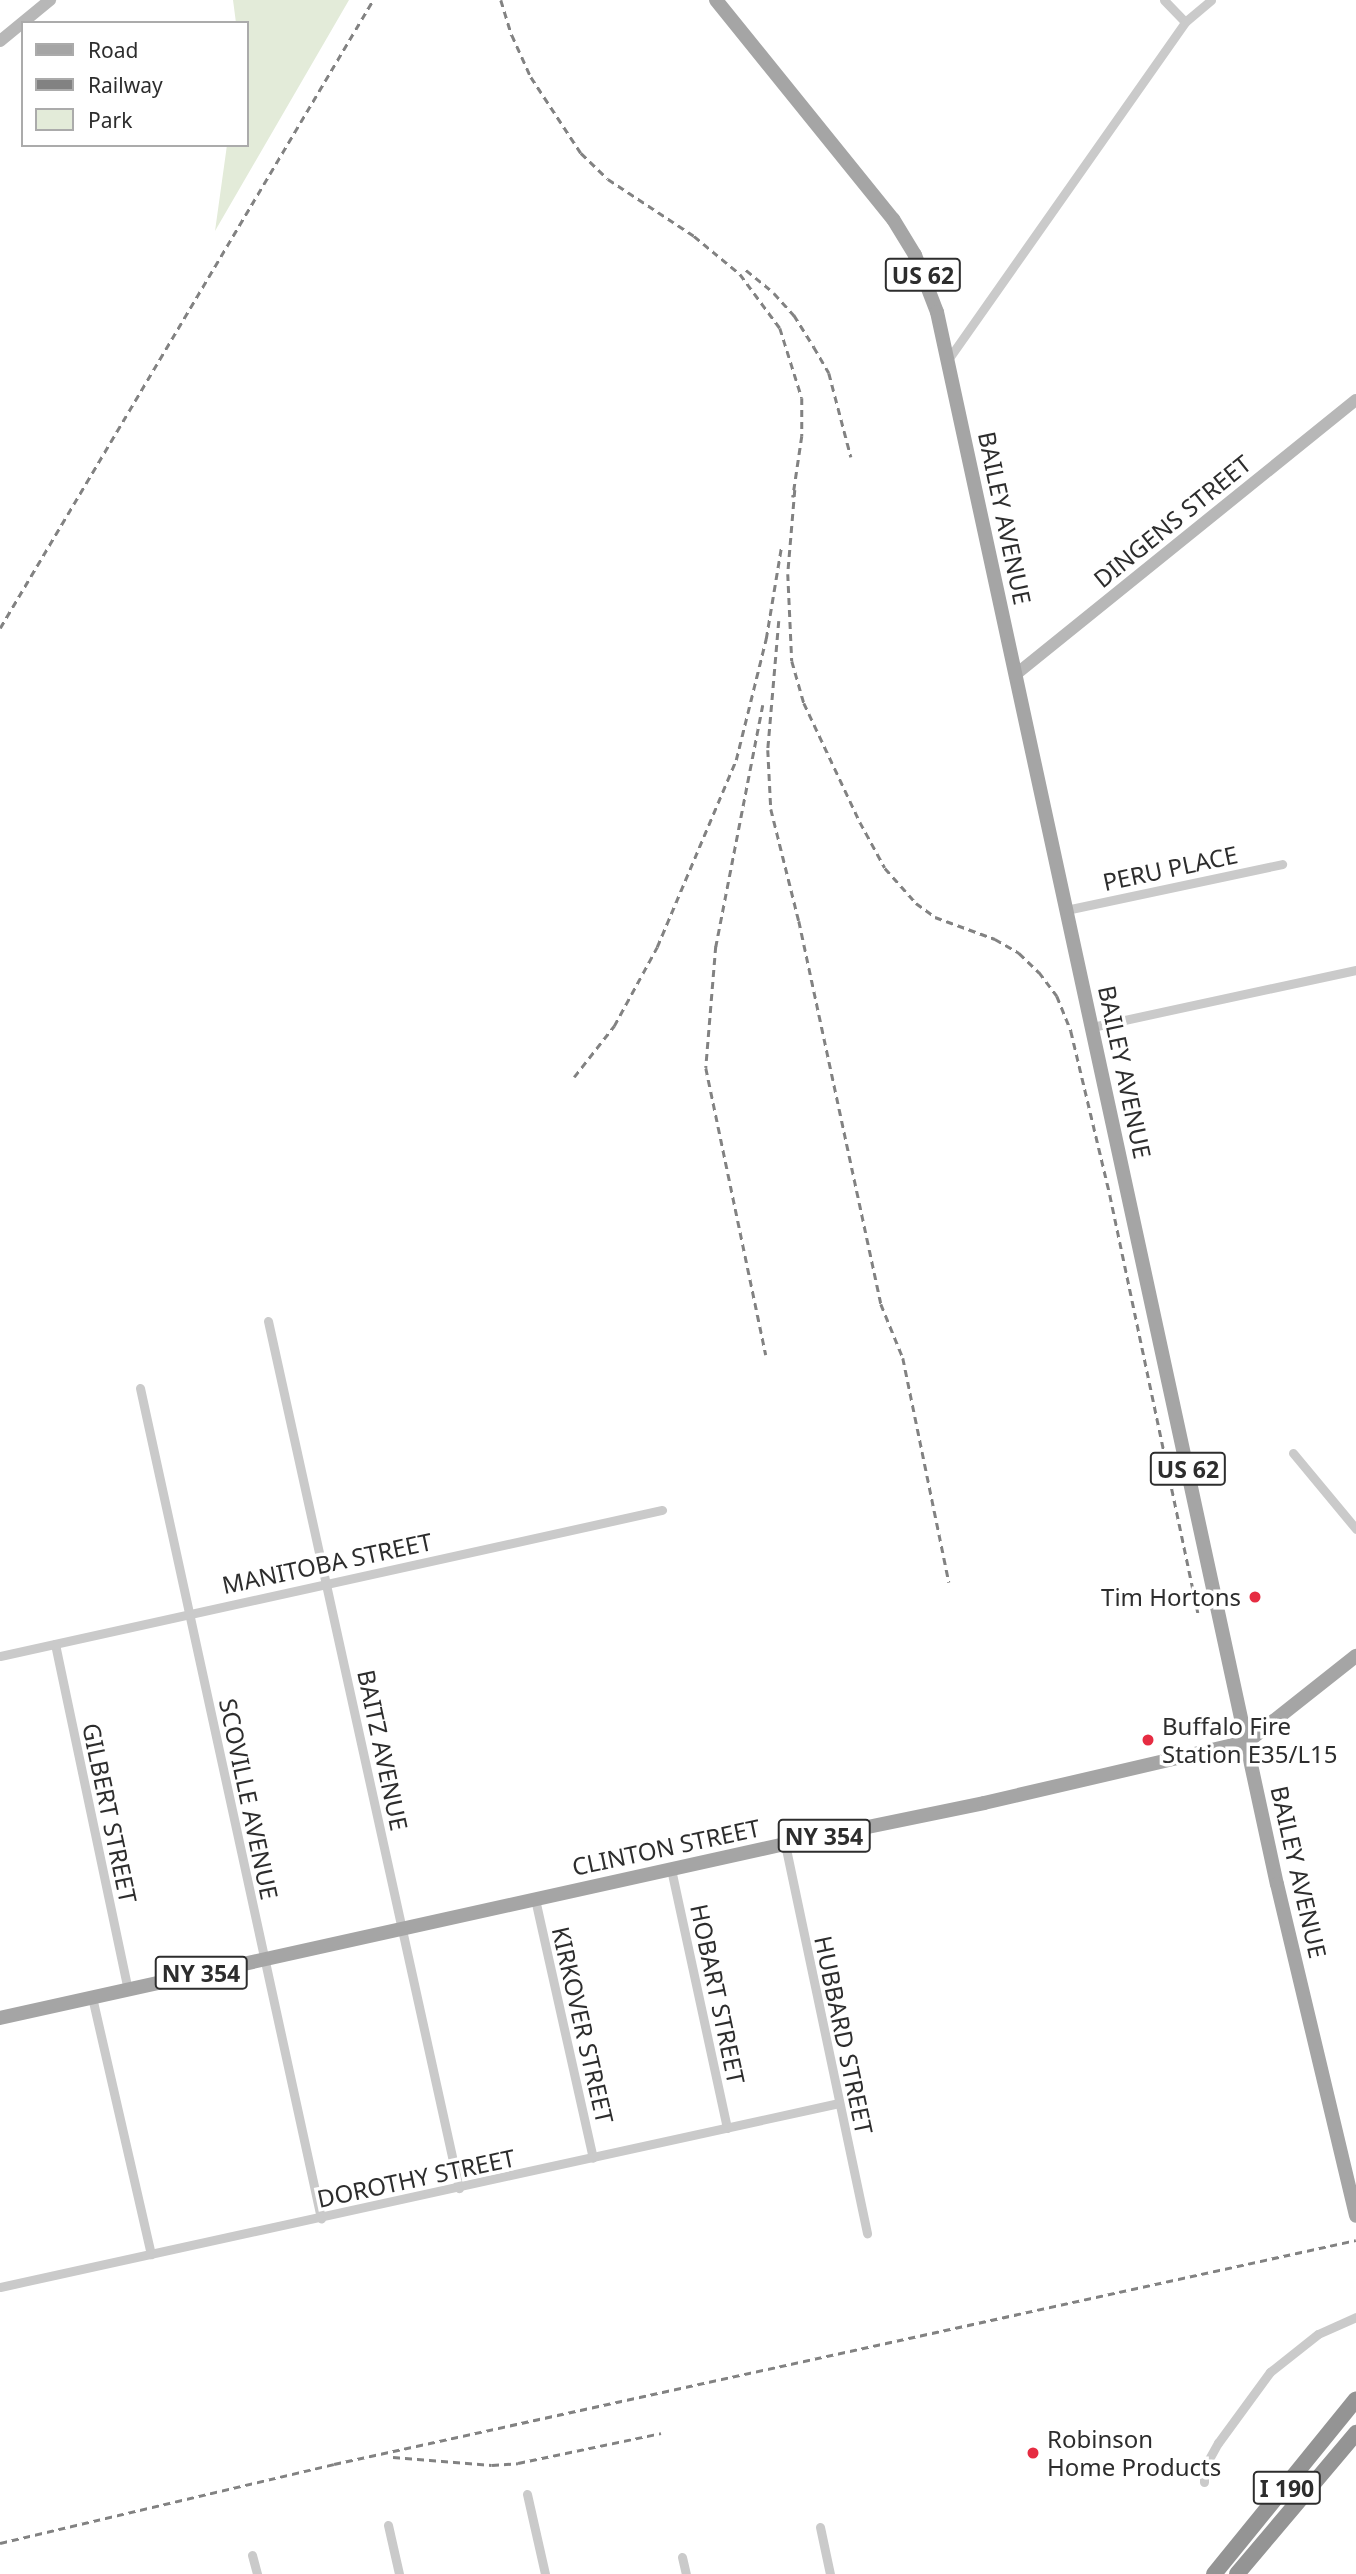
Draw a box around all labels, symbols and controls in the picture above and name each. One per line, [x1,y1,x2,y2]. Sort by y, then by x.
legend [21,21,248,147]
text: Road [88,36,138,64]
text: Railway [88,71,163,99]
text: Park [88,106,132,134]
road number: US 62 [884,256,962,294]
street label: BAILEY AVENUE [973,429,1037,607]
street label: DINGENS STREET [1088,449,1256,593]
street label: PERU PLACE [1100,840,1240,896]
street label: BAILEY AVENUE [1093,983,1157,1161]
road number: US 62 [1150,1450,1226,1488]
street label: MANITOBA STREET [219,1527,435,1599]
place label: Tim Hortons [1101,1583,1241,1611]
marker: Tim Hortons [1247,1589,1263,1605]
street label: BAITZ AVENUE [352,1667,414,1833]
street label: SCOVILLE AVENUE [214,1696,284,1902]
place label: Buffalo Fire Station E35/L15 [1162,1712,1338,1768]
street label: GILBERT STREET [77,1720,143,1906]
marker: Buffalo Fire Station E35/L15 [1140,1732,1156,1748]
street label: BAILEY AVENUE [1265,1783,1333,1961]
street label: CLINTON STREET [569,1813,763,1881]
road number: NY 354 [777,1816,871,1856]
street label: HOBART STREET [685,1901,751,2087]
street label: KIRKOVER STREET [546,1924,620,2126]
street label: HUBBARD STREET [809,1933,879,2137]
road number: NY 354 [154,1954,248,1992]
street label: DOROTHY STREET [314,2143,518,2213]
place label: Robinson Home Products [1047,2425,1221,2481]
marker: Robinson Home Products [1025,2445,1041,2461]
road number: I 190 [1252,2468,1322,2508]

